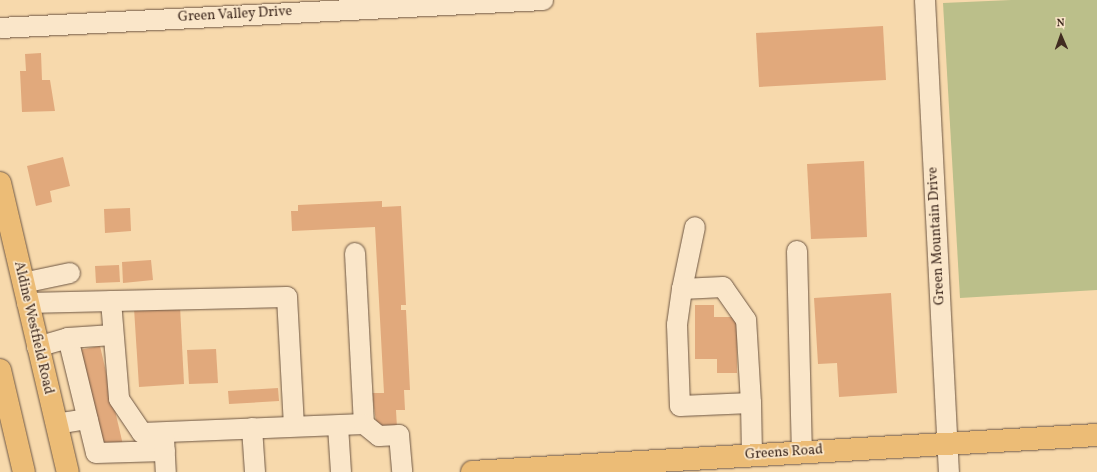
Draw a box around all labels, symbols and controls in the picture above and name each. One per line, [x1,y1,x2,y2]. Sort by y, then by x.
street label: Green Valley Drive [177,4,293,26]
north arrow [1041,16,1081,56]
text: N [1056,16,1065,31]
street label: Green Mountain Drive [925,166,949,306]
street label: Aldine Westfield Road [9,260,57,396]
street label: Greens Road [744,442,824,464]

